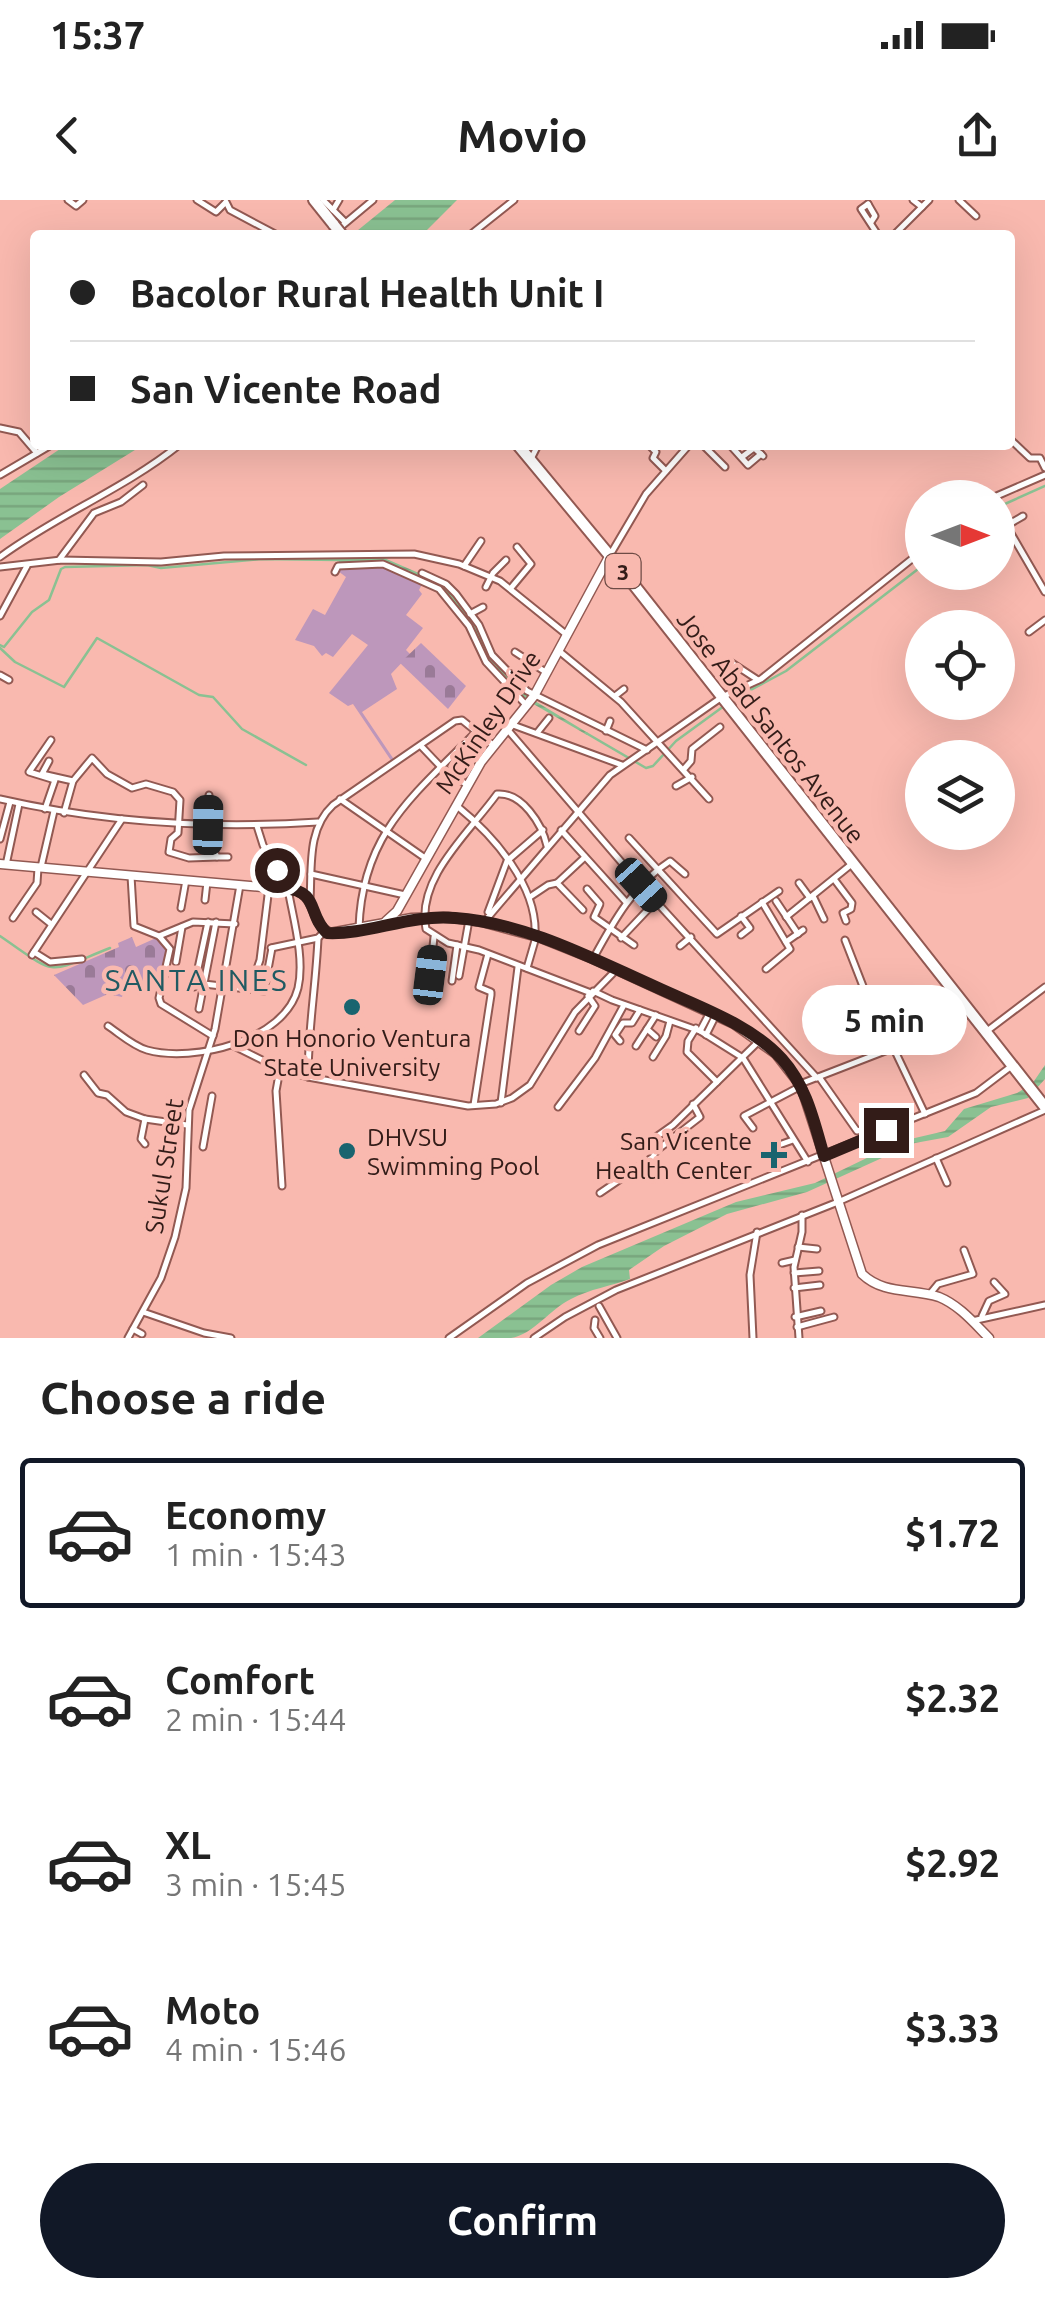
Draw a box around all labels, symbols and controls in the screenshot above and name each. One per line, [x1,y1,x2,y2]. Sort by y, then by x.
text: 15:37 [50,14,145,56]
icon: back [40,108,95,163]
icon: share [950,108,1005,163]
text: Movio [457,110,588,161]
text: Bacolor Rural Health Unit I [130,272,604,314]
text: San Vicente Road [130,368,441,410]
north arrow [905,480,1015,590]
map controls [905,480,1015,850]
road number: 3 [606,554,640,588]
street label: Jose Abad Santos Avenue [672,605,870,849]
button: locate [905,610,1015,720]
street label: McKinley Drive [430,645,546,799]
button: layers [905,740,1015,850]
car [192,795,224,855]
route start [255,848,300,893]
car [610,853,672,917]
car [411,943,449,1007]
district label: SANTA INES [105,963,289,997]
callout: 5 min [804,985,968,1055]
marker: Don Honorio Ventura State University [341,996,363,1018]
text: 5 min [844,1002,925,1038]
place label: Don Honorio Ventura State University [233,1024,471,1081]
street label: Sukul Street [140,1096,189,1236]
route end [864,1108,909,1153]
place label: DHVSU Swimming Pool [367,1123,540,1180]
place label: San Vicente Health Center [595,1127,753,1184]
marker: DHVSU Swimming Pool [336,1140,358,1162]
marker: San Vicente Health Center [761,1142,787,1168]
text: Choose a ride [40,1372,326,1423]
icon: car [45,1488,135,1578]
text: Economy [165,1494,326,1536]
text: $1.72 [905,1512,1000,1554]
text: 1 min · 15:43 [165,1536,347,1572]
icon: car [45,1653,135,1743]
text: Comfort [165,1659,315,1701]
text: $2.32 [905,1677,1000,1719]
text: 2 min · 15:44 [165,1701,347,1737]
icon: car [45,1818,135,1908]
text: XL [165,1824,211,1866]
text: $2.92 [905,1842,1000,1884]
text: 3 min · 15:45 [165,1866,347,1902]
icon: car [45,1983,135,2073]
text: Moto [165,1989,260,2031]
text: $3.33 [905,2007,1000,2049]
text: 4 min · 15:46 [165,2031,347,2067]
button: Confirm [40,2163,1005,2278]

